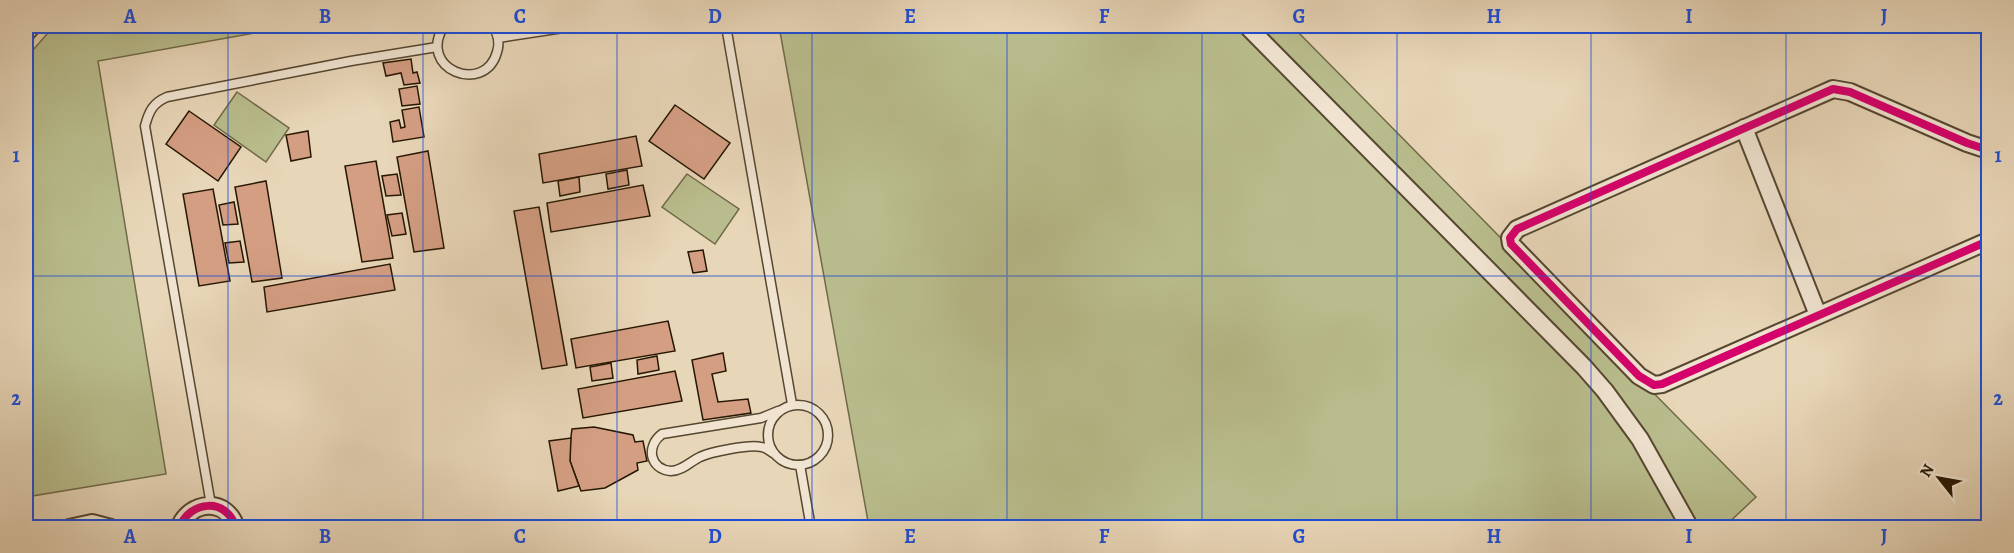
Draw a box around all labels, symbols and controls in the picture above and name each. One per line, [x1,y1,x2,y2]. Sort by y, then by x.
text: A [123,3,137,30]
text: B [319,3,331,30]
text: C [514,3,526,30]
text: D [708,3,722,30]
text: E [904,3,916,30]
text: F [1099,3,1110,30]
text: G [1292,3,1306,30]
text: H [1487,3,1502,30]
text: I [1685,3,1693,30]
text: J [1881,3,1888,30]
text: 1 [12,142,20,169]
text: 1 [1994,142,2002,169]
text: 2 [11,385,21,412]
text: 2 [1993,385,2003,412]
north arrow [1909,448,1969,508]
text: N [1915,460,1940,481]
text: A [123,523,137,550]
text: B [319,523,331,550]
text: C [514,523,526,550]
text: D [708,523,722,550]
text: E [904,523,916,550]
text: F [1099,523,1110,550]
text: G [1292,523,1306,550]
text: H [1487,523,1502,550]
text: I [1685,523,1693,550]
text: J [1881,523,1888,550]

